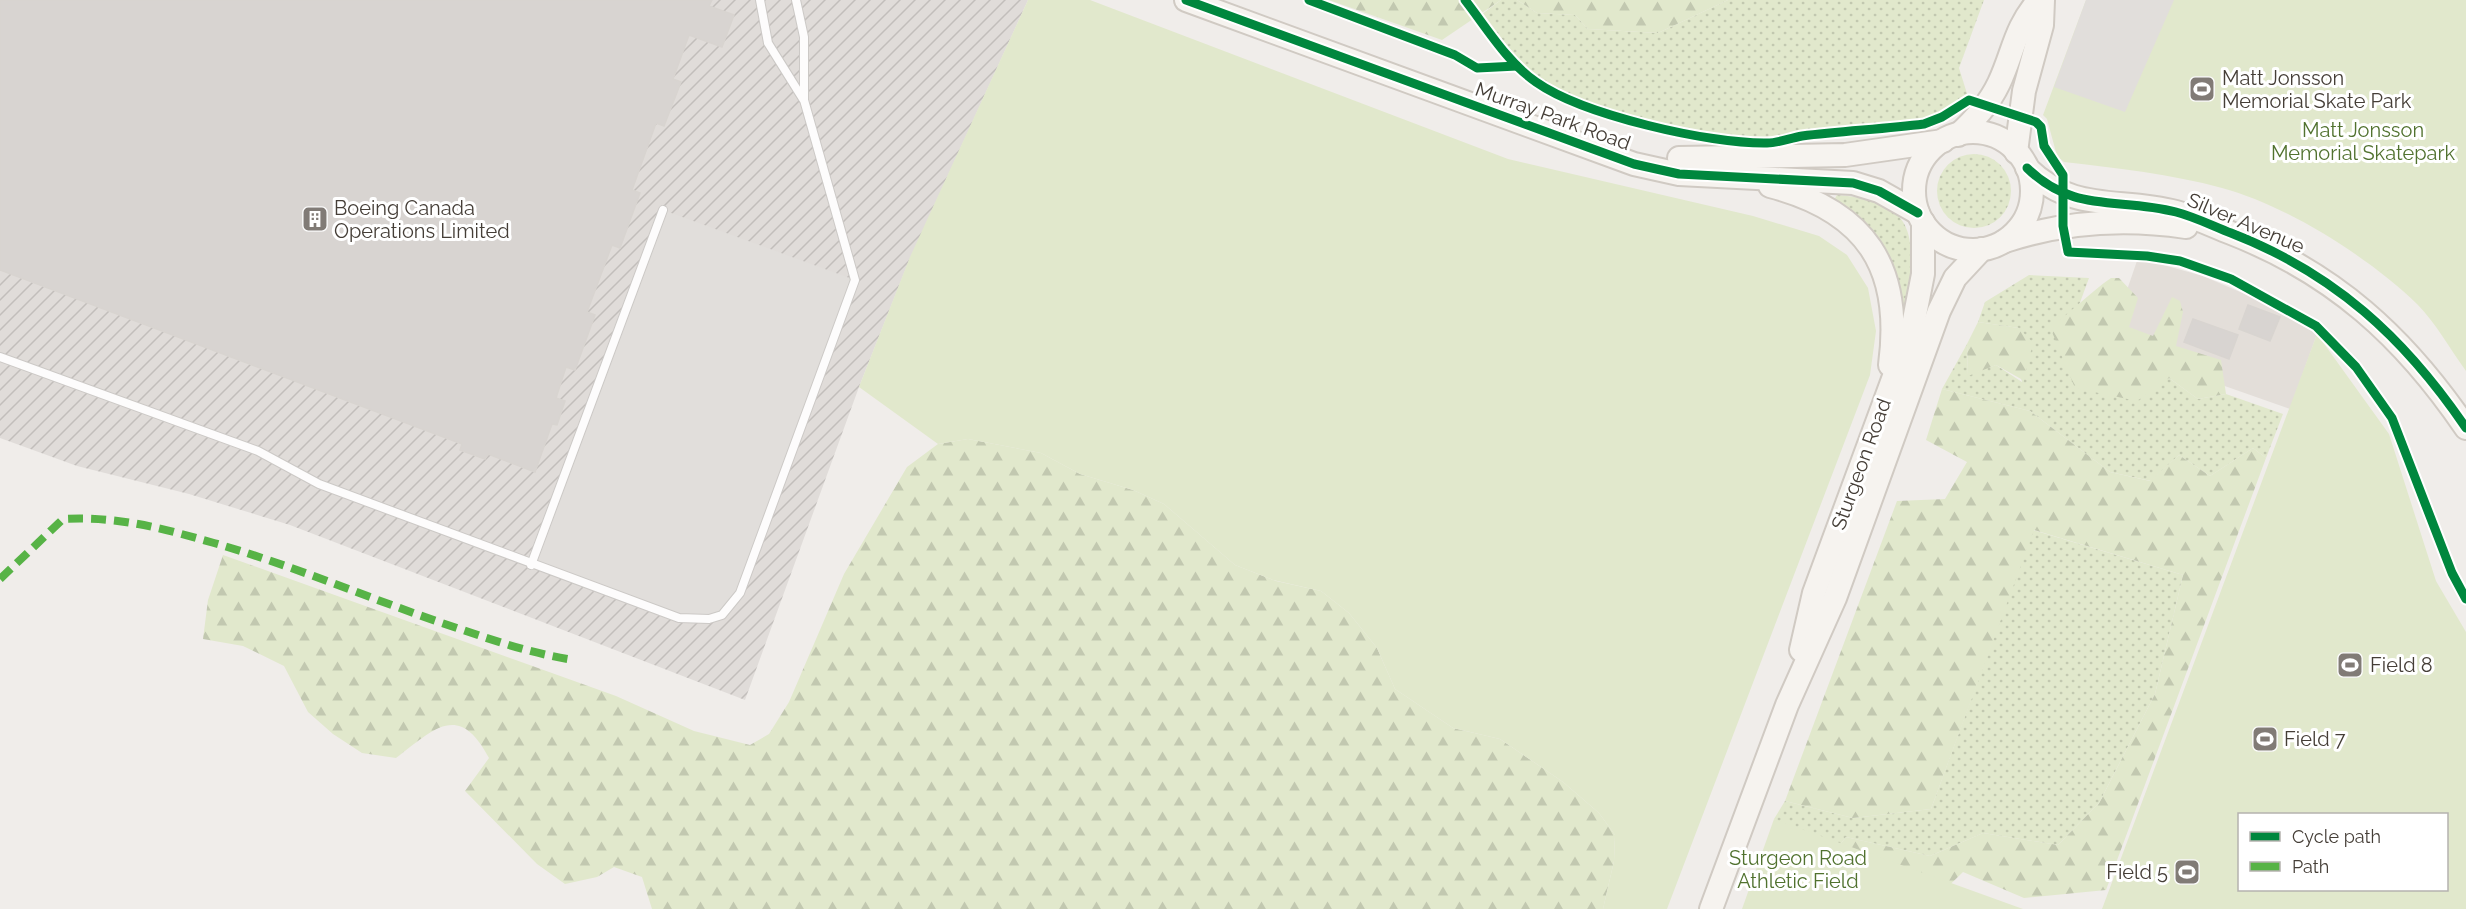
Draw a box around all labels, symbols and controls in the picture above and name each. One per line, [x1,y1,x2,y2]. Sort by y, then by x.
place label: Matt Jonsson Memorial Skate Park [2222,66,2412,113]
sports icon: Matt Jonsson Memorial Skate Park [2187,74,2217,104]
street label: Murray Park Road [1472,77,1634,155]
park label: Matt Jonsson Memorial Skatepark [2271,118,2456,165]
street label: Silver Avenue [2184,188,2308,259]
place label: Boeing Canada Operations Limited [334,196,510,243]
building icon: Boeing Canada Operations Limited [300,204,330,234]
street label: Sturgeon Road [1826,395,1896,533]
sports icon: Field 8 [2335,650,2365,680]
place label: Field 8 [2370,653,2433,677]
sports icon: Field 7 [2250,724,2280,754]
place label: Field 7 [2284,727,2346,751]
legend [2238,813,2448,891]
text: Cycle path [2292,826,2381,847]
park label: Sturgeon Road Athletic Field [1729,846,1867,893]
text: Path [2292,856,2329,877]
sports icon: Field 5 [2172,857,2202,887]
place label: Field 5 [2106,860,2168,884]

